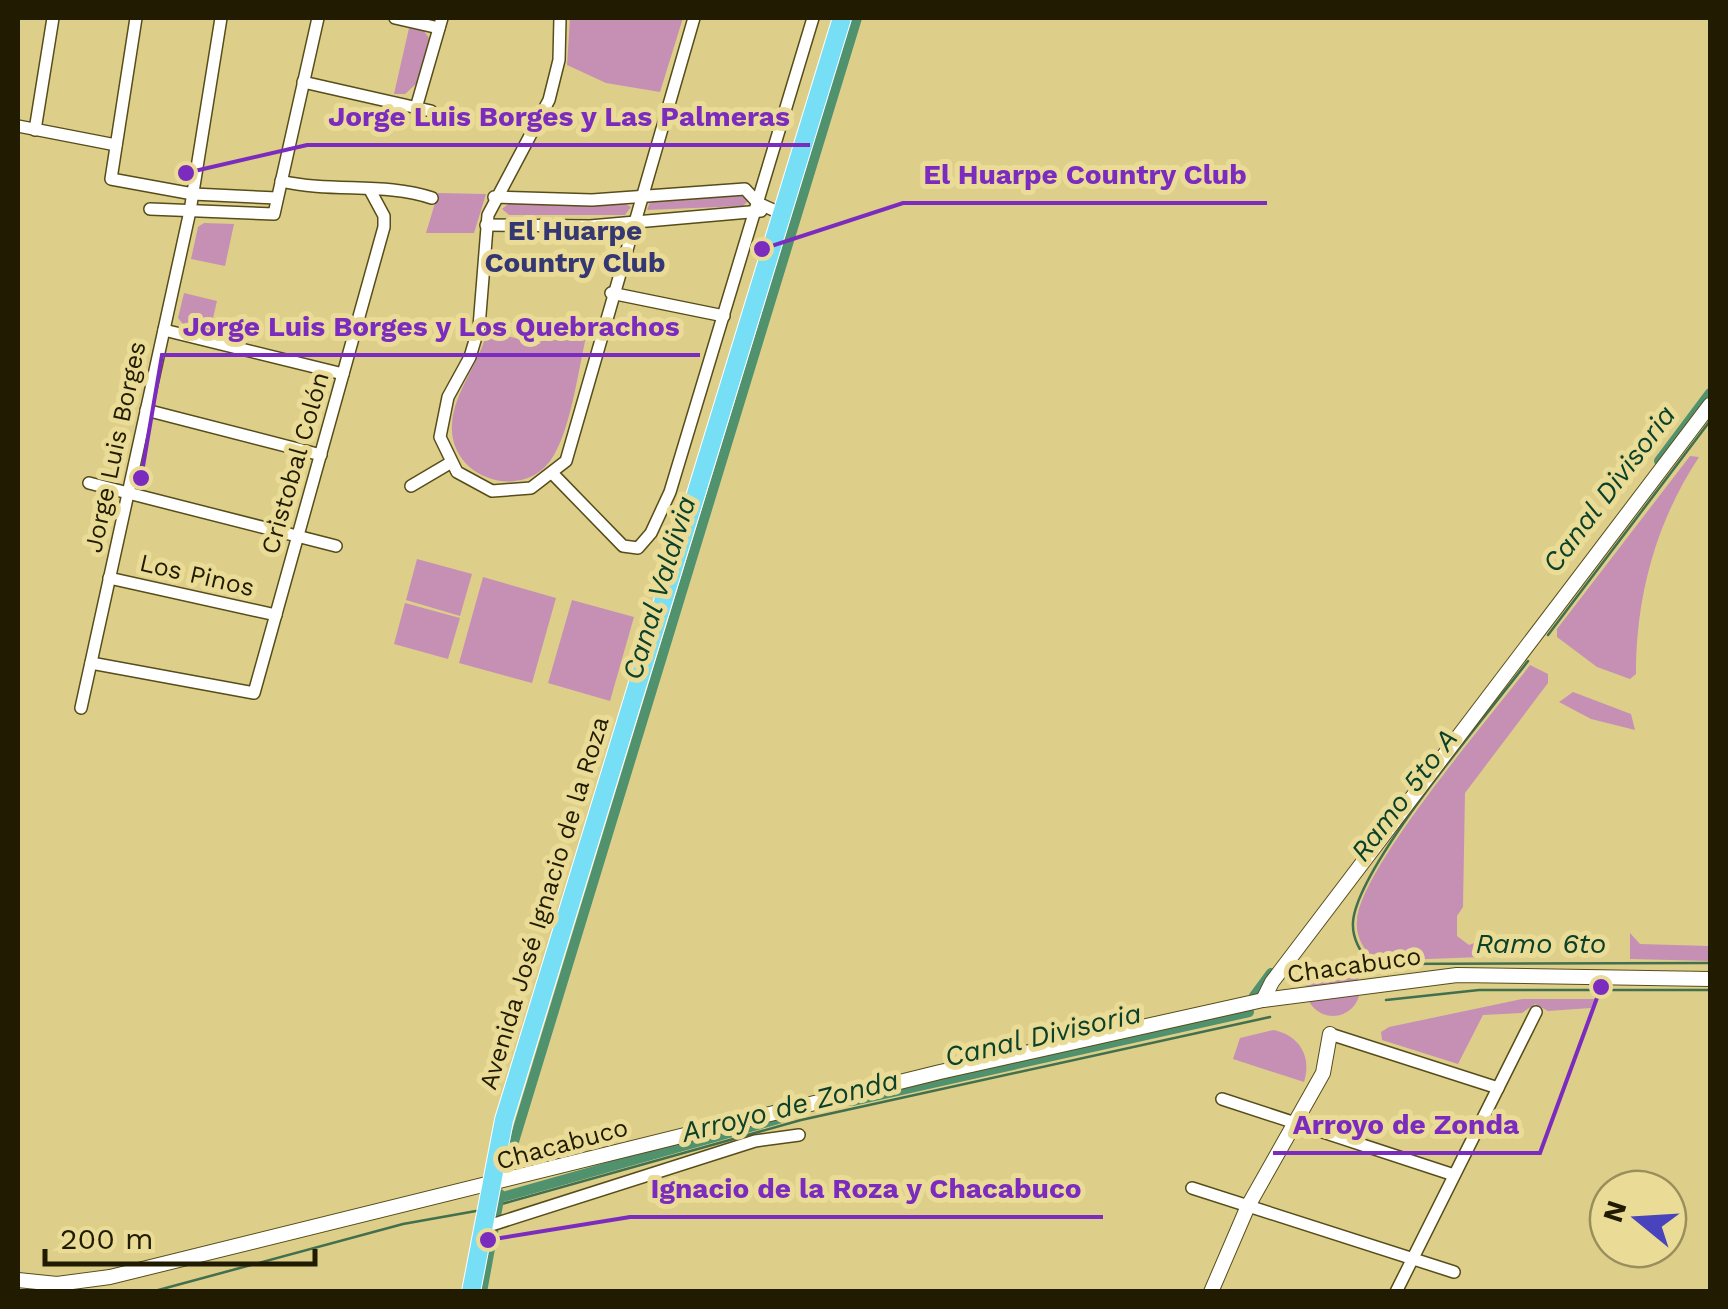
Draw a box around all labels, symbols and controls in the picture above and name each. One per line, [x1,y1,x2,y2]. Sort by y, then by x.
callout: Jorge Luis Borges y Las Palmeras [307,87,810,145]
text: Jorge Luis Borges y Las Palmeras [328,100,790,133]
callout: El Huarpe Country Club [903,145,1267,203]
text: El Huarpe Country Club [923,158,1247,191]
district label: El Huarpe Country Club [485,214,666,279]
callout: Jorge Luis Borges y Los Quebrachos [162,297,700,355]
text: Jorge Luis Borges y Los Quebrachos [182,310,680,343]
street label: Jorge Luis Borges [78,339,152,555]
street label: Cristobal Colón [255,369,335,557]
water label: Canal Divisoria [1535,399,1683,579]
water label: Canal Valdivia [615,492,703,684]
street label: Los Pinos [137,548,257,602]
street label: Avenida José Ignacio de la Roza [473,713,615,1093]
water label: Ramo 5to A [1344,722,1464,868]
water label: Ramo 6to [1475,927,1607,960]
street label: Chacabuco [1285,941,1423,989]
water label: Canal Divisoria [941,996,1145,1074]
water label: Arroyo de Zonda [677,1063,902,1149]
callout: Arroyo de Zonda [1273,1095,1540,1153]
text: Arroyo de Zonda [1293,1108,1520,1141]
street label: Chacabuco [493,1113,631,1175]
callout: Ignacio de la Roza y Chacabuco [630,1159,1103,1217]
north arrow [1588,1169,1688,1269]
text: Ignacio de la Roza y Chacabuco [650,1172,1082,1205]
text: N [1596,1196,1634,1226]
scale bar [45,1204,315,1266]
text: 200 m [60,1221,154,1256]

